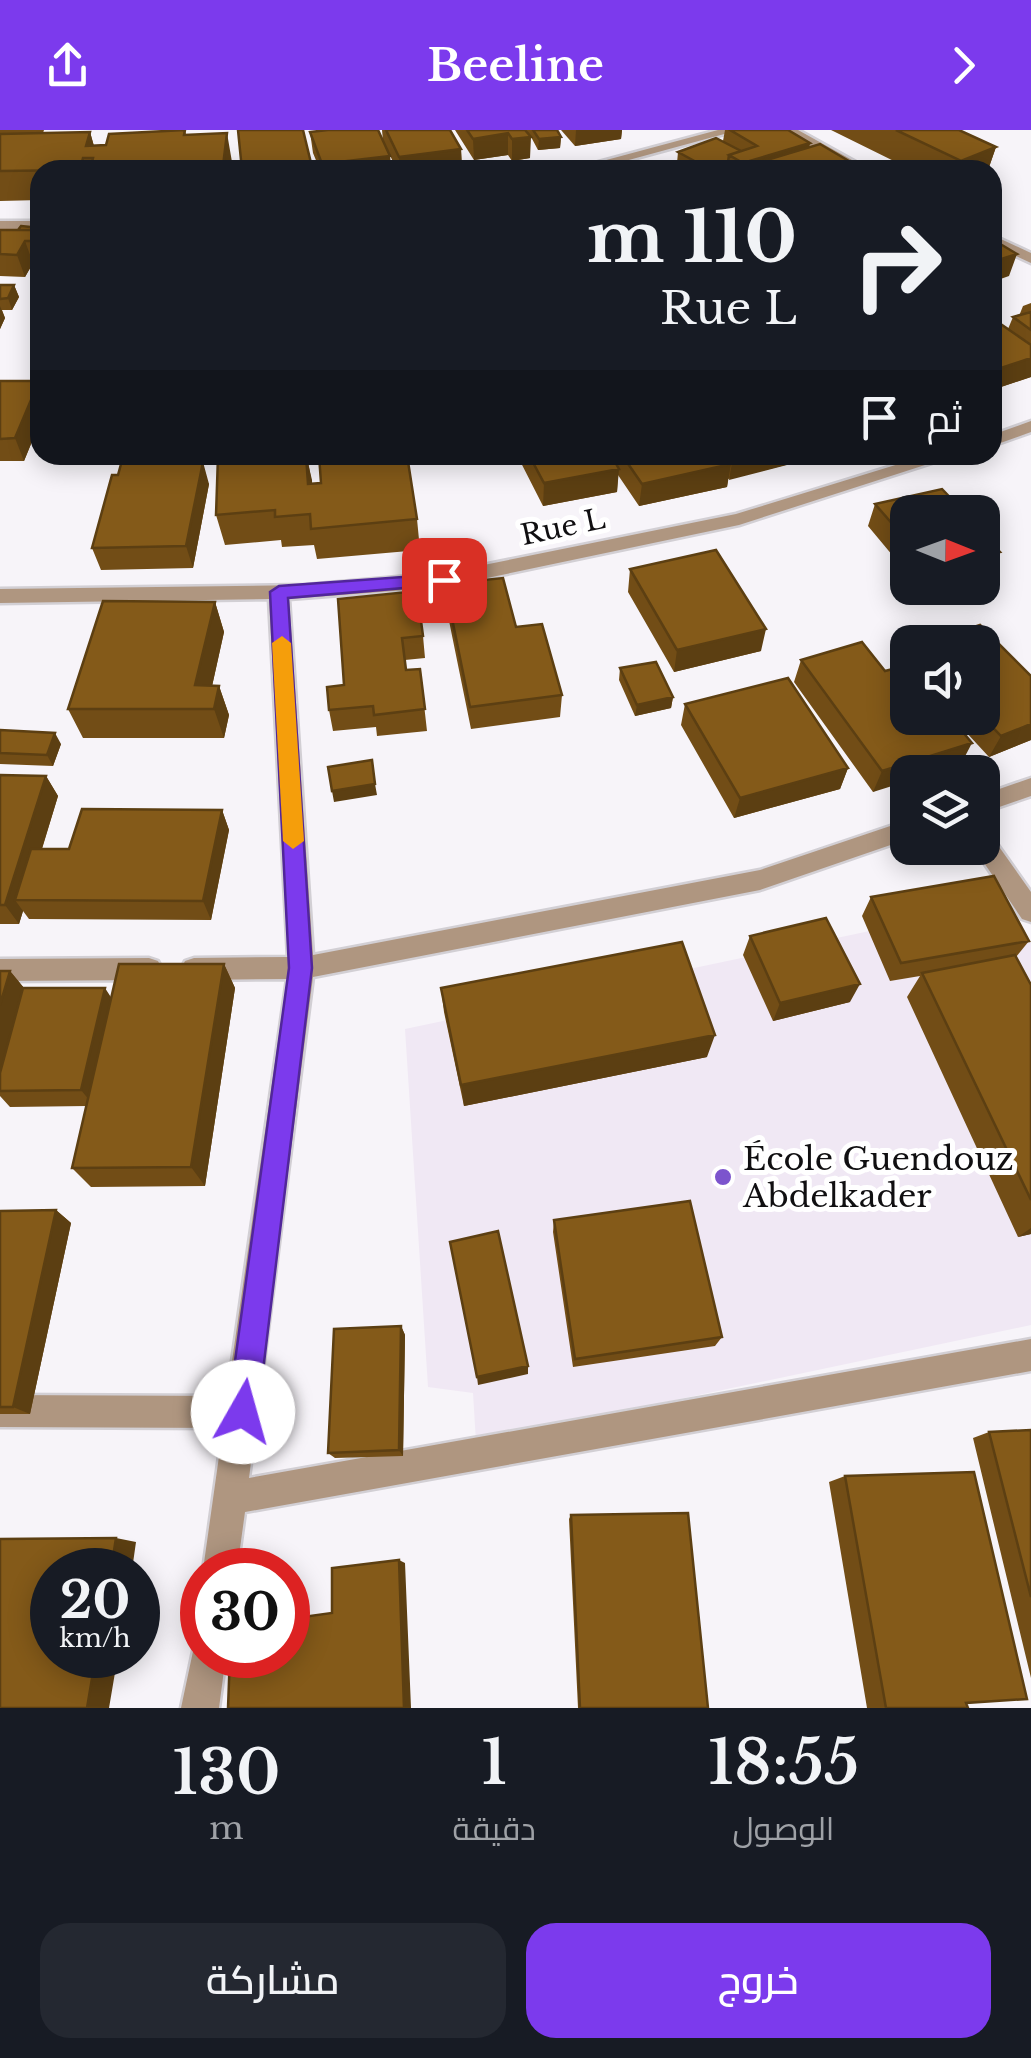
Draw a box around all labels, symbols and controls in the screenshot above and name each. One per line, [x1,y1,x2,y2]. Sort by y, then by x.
text: Beeline [427,37,604,93]
icon: share [40,38,95,93]
icon: forward [936,38,991,93]
text: 110 m [587,194,797,281]
icon: right [832,200,962,330]
text: Rue L [660,280,797,336]
icon: arrive [852,390,907,445]
text: ثم [927,395,962,442]
north arrow [890,495,1000,605]
map controls [890,495,1000,865]
street label: Rue L [518,501,608,553]
pin [402,538,487,623]
icon: arrive [417,553,472,608]
button: sound [890,625,1000,735]
button: layers [890,755,1000,865]
place label: École Guendouz Abdelkader [742,1139,1014,1216]
marker: École Guendouz Abdelkader [712,1166,734,1188]
position arrow [191,1360,295,1464]
speed limit sign: 30 [180,1548,310,1678]
text: 20 [60,1569,130,1632]
text: km/h [60,1623,130,1654]
text: 1 [481,1726,507,1800]
text: 18:55 [708,1726,859,1800]
text: 130 [172,1736,281,1810]
text: m [209,1808,243,1848]
text: دقيقة [453,1809,536,1849]
text: الوصول [732,1809,834,1849]
button: مشاركة [40,1923,506,2038]
button: خروج [526,1923,991,2038]

